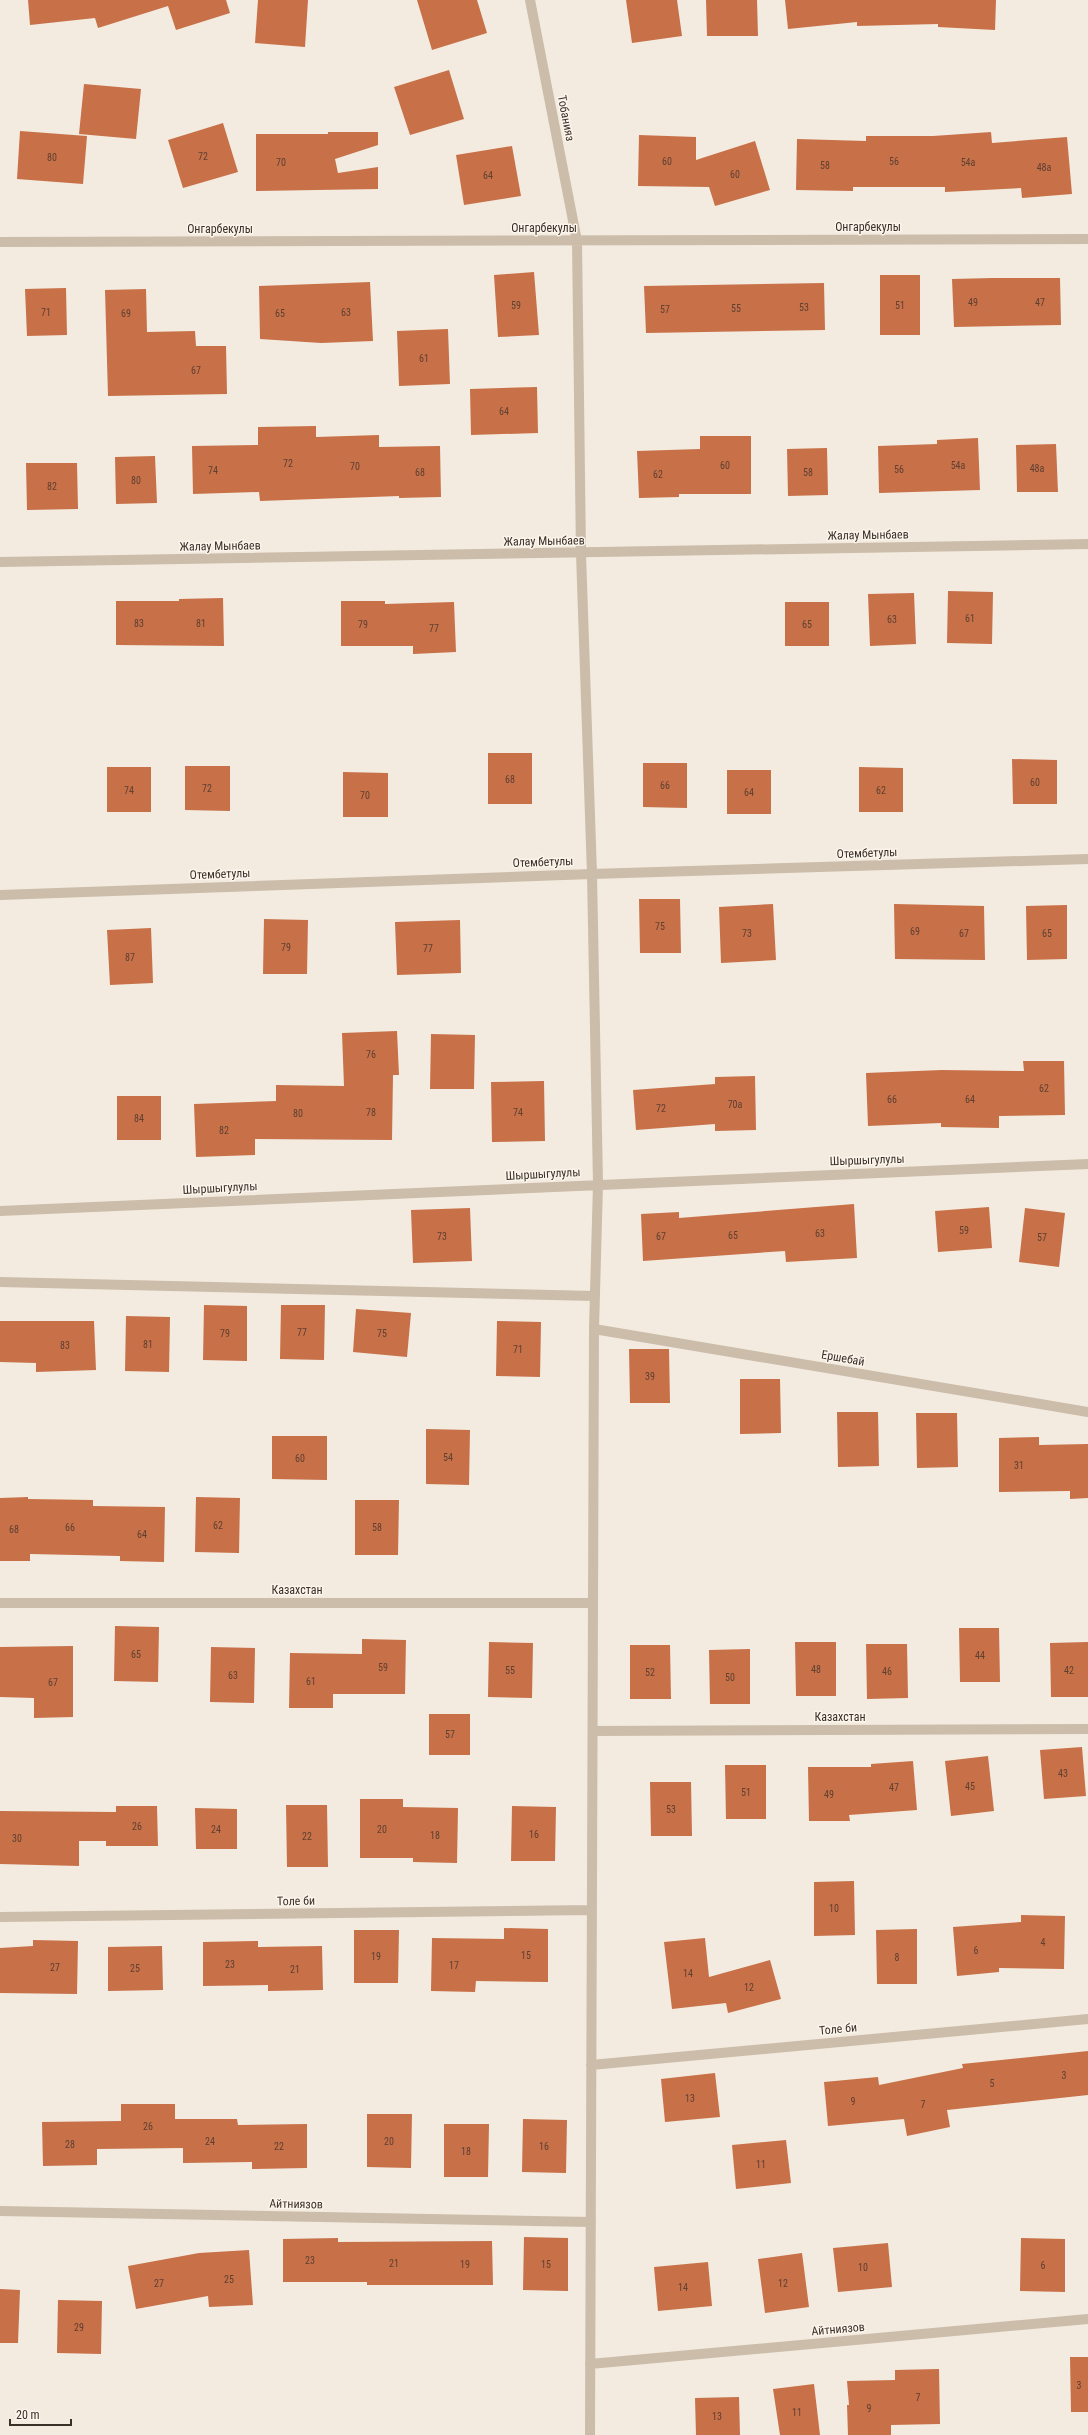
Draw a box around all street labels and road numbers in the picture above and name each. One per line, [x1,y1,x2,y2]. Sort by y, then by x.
street label: Тобанияз [555,94,577,142]
street label: Онгарбекулы [835,220,901,234]
street label: Онгарбекулы [511,221,577,235]
street label: Онгарбекулы [187,222,253,236]
street label: Жалау Мынбаев [827,527,909,543]
street label: Жалау Мынбаев [503,533,585,549]
street label: Жалау Мынбаев [179,538,261,554]
street label: Отембетулы [836,845,898,861]
street label: Отембетулы [512,854,574,870]
street label: Отембетулы [189,866,251,882]
street label: Шыршыгулулы [829,1152,905,1168]
street label: Шыршыгулулы [505,1165,581,1183]
street label: Шыршыгулулы [182,1179,258,1197]
street label: Ершебай [820,1347,866,1369]
street label: Казахстан [271,1583,323,1597]
street label: Казахстан [814,1710,866,1724]
street label: Толе би [277,1894,315,1908]
street label: Толе би [818,2020,858,2038]
street label: Айтниязов [269,2197,323,2211]
street label: Айтниязов [811,2320,865,2338]

